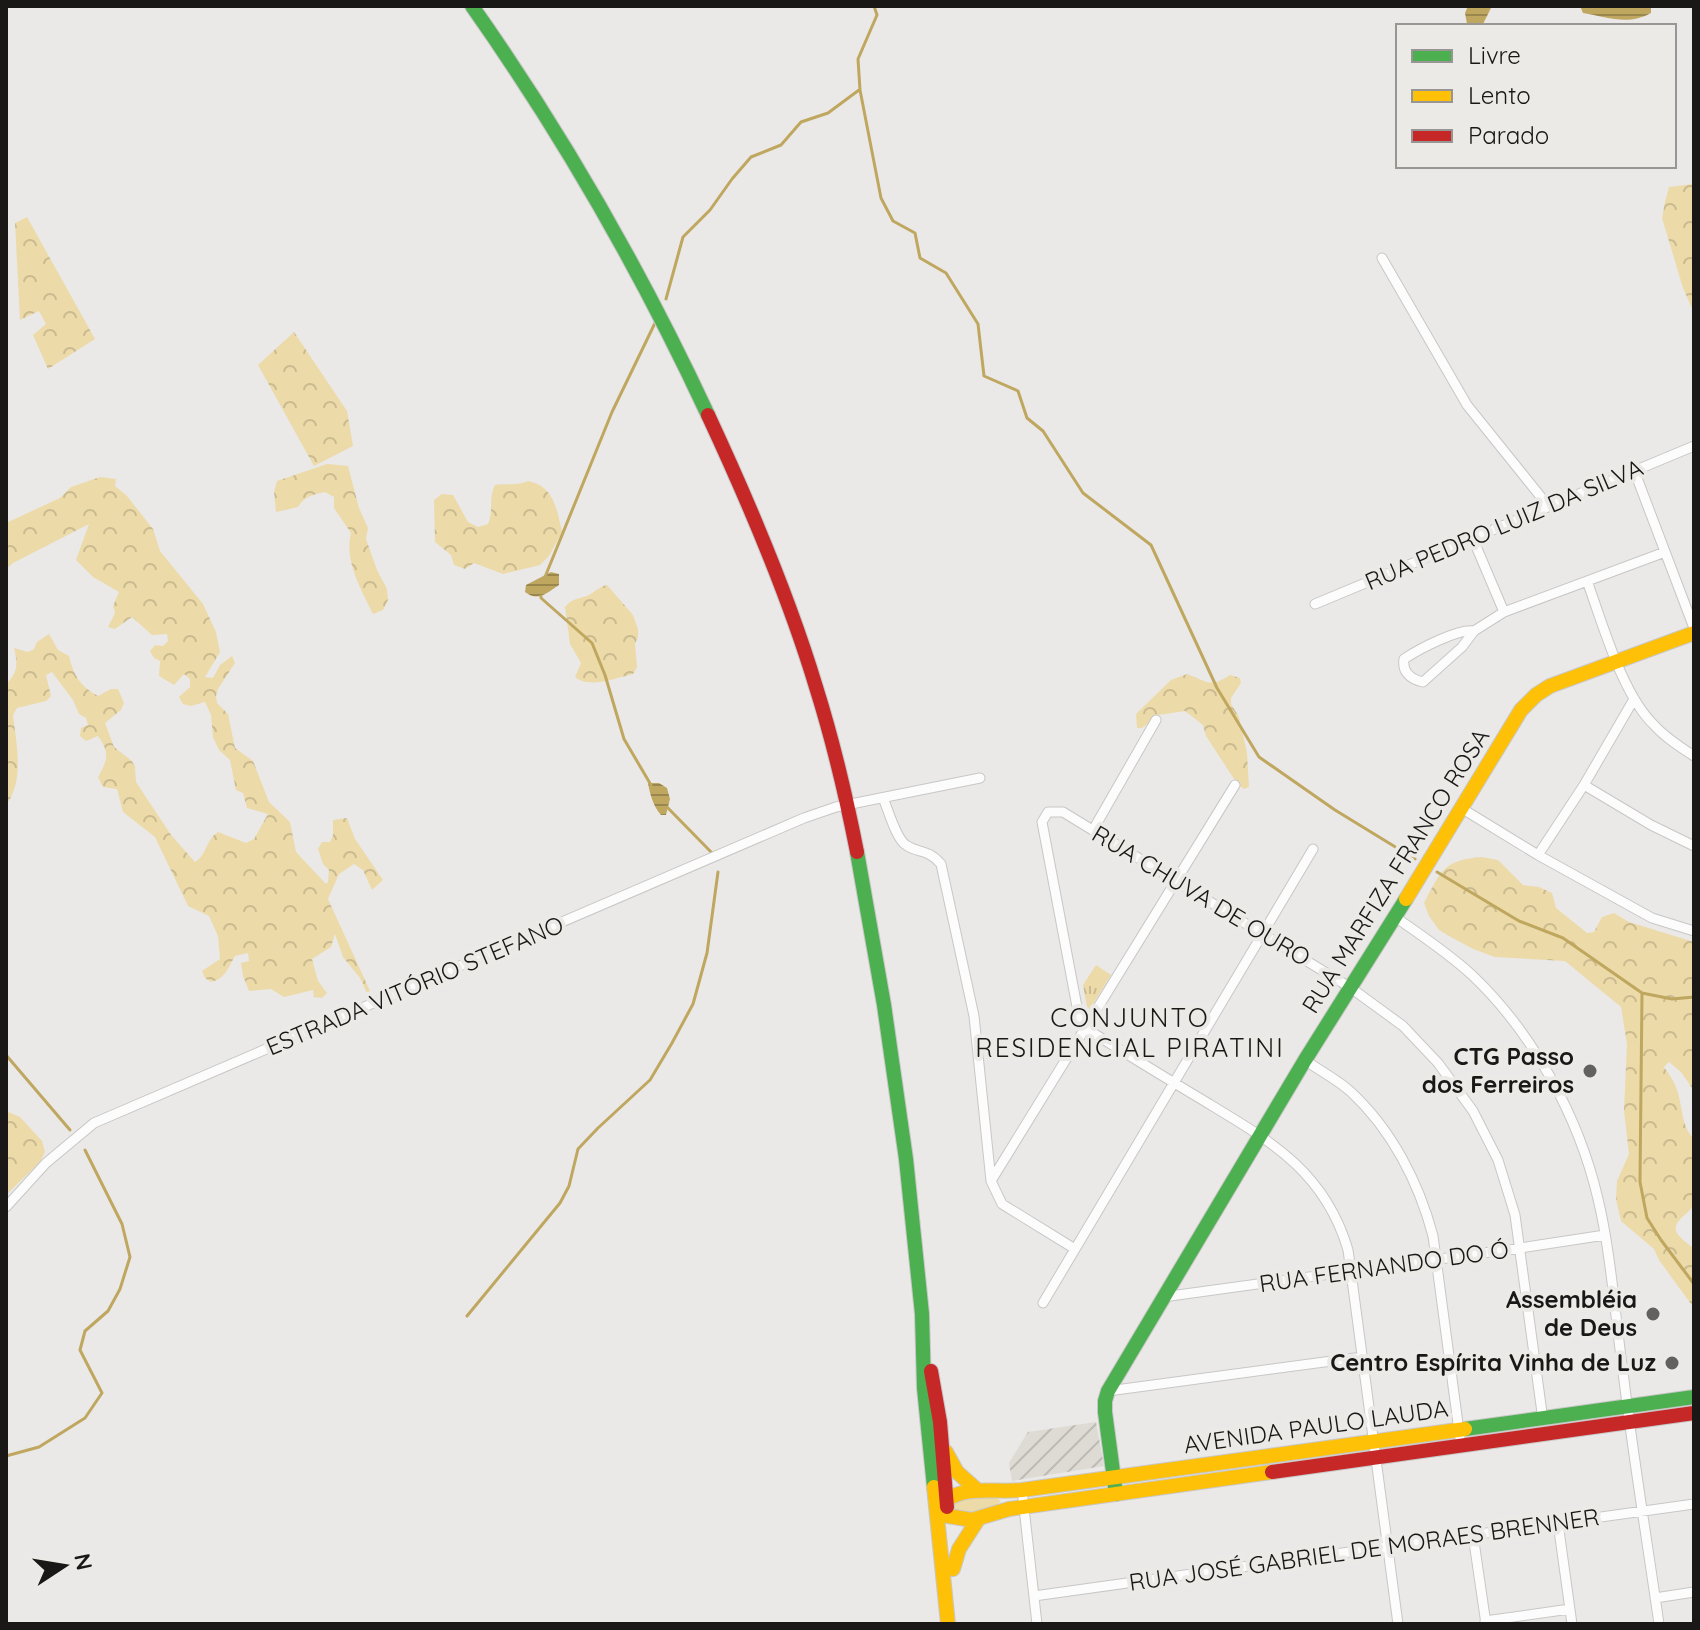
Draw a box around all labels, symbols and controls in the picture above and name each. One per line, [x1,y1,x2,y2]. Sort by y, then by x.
legend [1396,24,1676,168]
text: Livre [1468,40,1521,70]
text: Lento [1468,80,1531,110]
text: Parado [1468,120,1549,150]
street label: RUA PEDRO LUIZ DA SILVA [1360,452,1647,596]
street label: RUA MARFIZA FRANCO ROSA [1295,723,1495,1018]
street label: RUA CHUVA DE OURO [1087,818,1316,972]
street label: ESTRADA VITÓRIO STEFANO [261,909,568,1061]
district label: CONJUNTO RESIDENCIAL PIRATINI [975,1001,1285,1064]
place label: CTG Passo dos Ferreiros [1422,1041,1574,1099]
marker: CTG Passo dos Ferreiros [1581,1062,1599,1080]
street label: RUA FERNANDO DO Ó [1257,1234,1510,1298]
place label: Assembléia de Deus [1506,1284,1637,1342]
marker: Assembléia de Deus [1644,1305,1662,1323]
place label: Centro Espírita Vinha de Luz [1330,1347,1656,1377]
marker: Centro Espírita Vinha de Luz [1663,1354,1681,1372]
street label: AVENIDA PAULO LAUDA [1182,1393,1450,1459]
street label: RUA JOSÉ GABRIEL DE MORAES BRENNER [1127,1501,1601,1597]
north arrow [24,1526,104,1606]
text: N [68,1551,99,1573]

